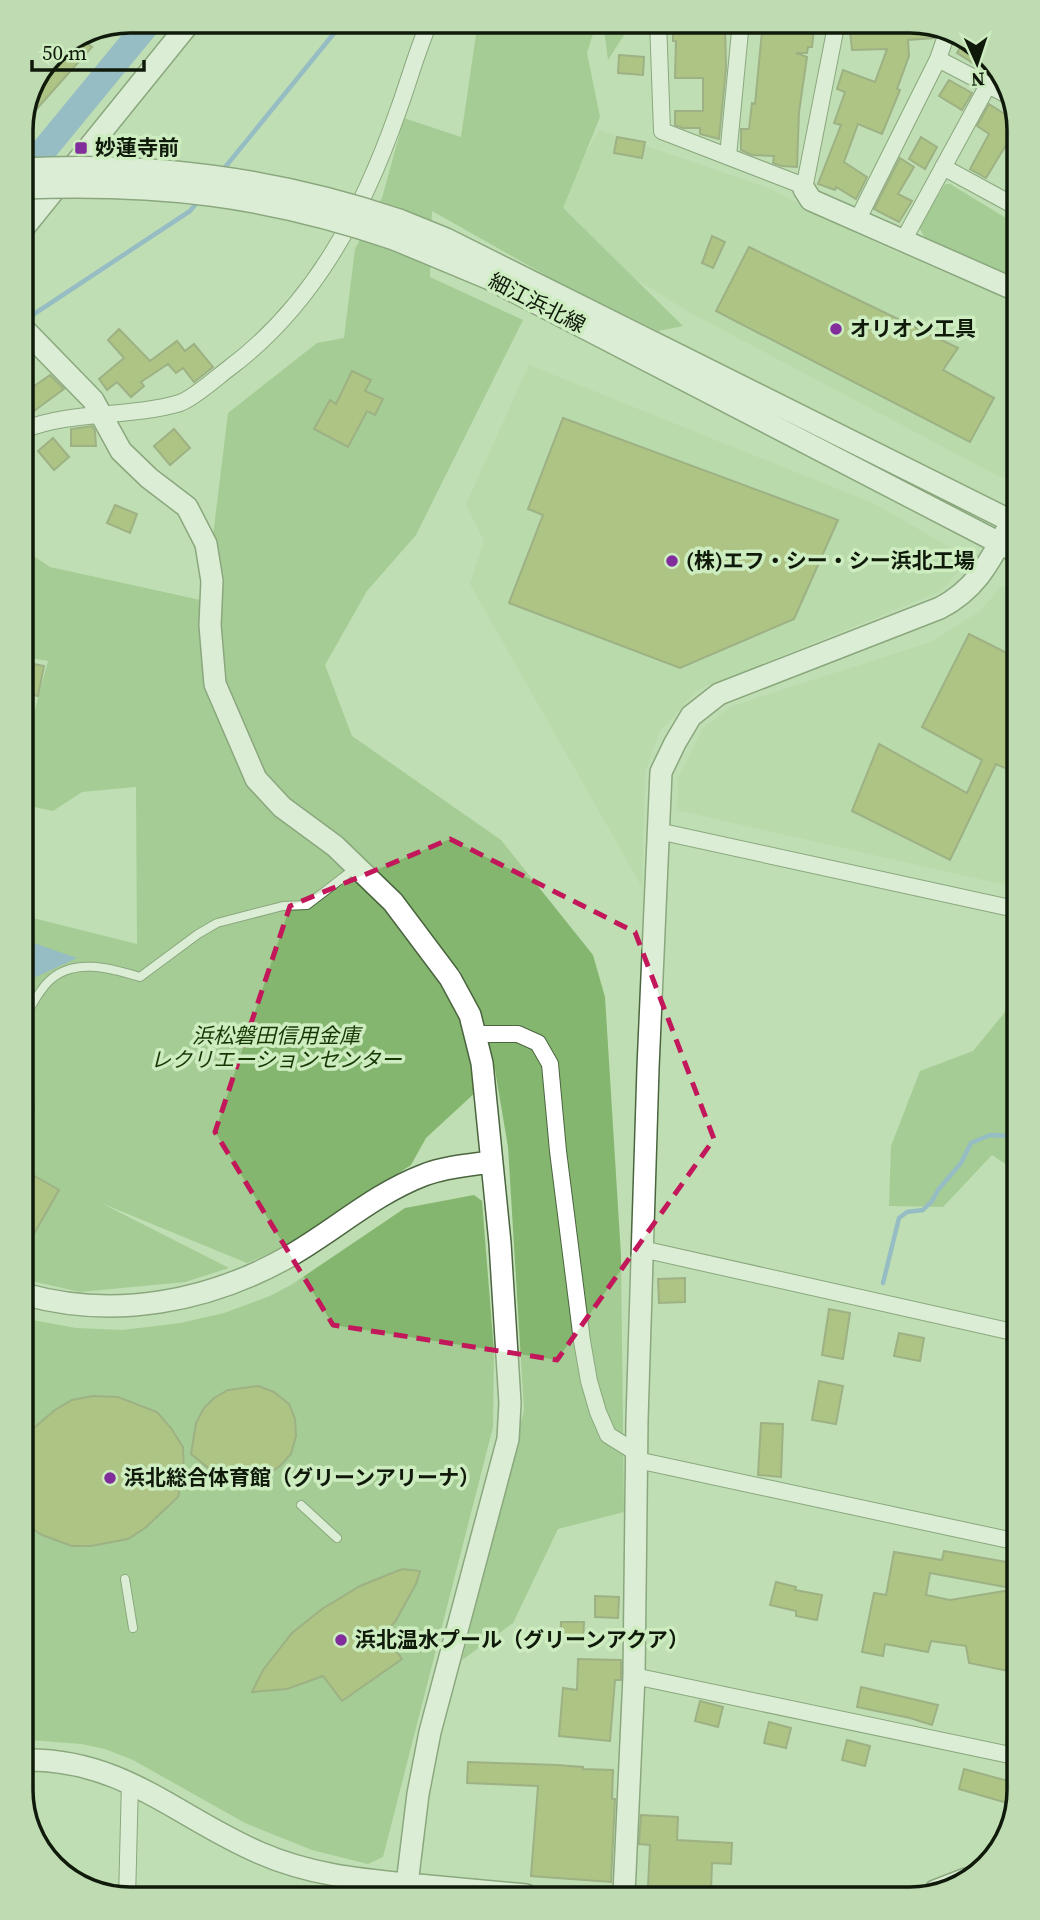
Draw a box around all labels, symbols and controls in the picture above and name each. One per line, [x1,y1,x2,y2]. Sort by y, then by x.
scale bar [32,28,144,72]
north arrow [942,28,1012,98]
text: 50 m [42,38,87,67]
text: N [970,67,985,93]
place label: 妙蓮寺前 [95,133,179,162]
marker: 妙蓮寺前 [73,140,89,156]
street label: 細江浜北線 [484,266,591,339]
place label: オリオン工具 [850,314,976,343]
marker: オリオン工具 [828,321,844,337]
place label: (株)エフ・シー・シー浜北工場 [686,546,975,575]
marker: (株)エフ・シー・シー浜北工場 [664,553,680,569]
park label: 浜松磐田信用金庫 レクリエーションセンター [150,1021,403,1074]
place label: 浜北総合体育館（グリーンアリーナ） [124,1463,480,1492]
marker: 浜北総合体育館（グリーンアリーナ） [102,1470,118,1486]
place label: 浜北温水プール（グリーンアクア） [355,1625,689,1654]
marker: 浜北温水プール（グリーンアクア） [333,1632,349,1648]

